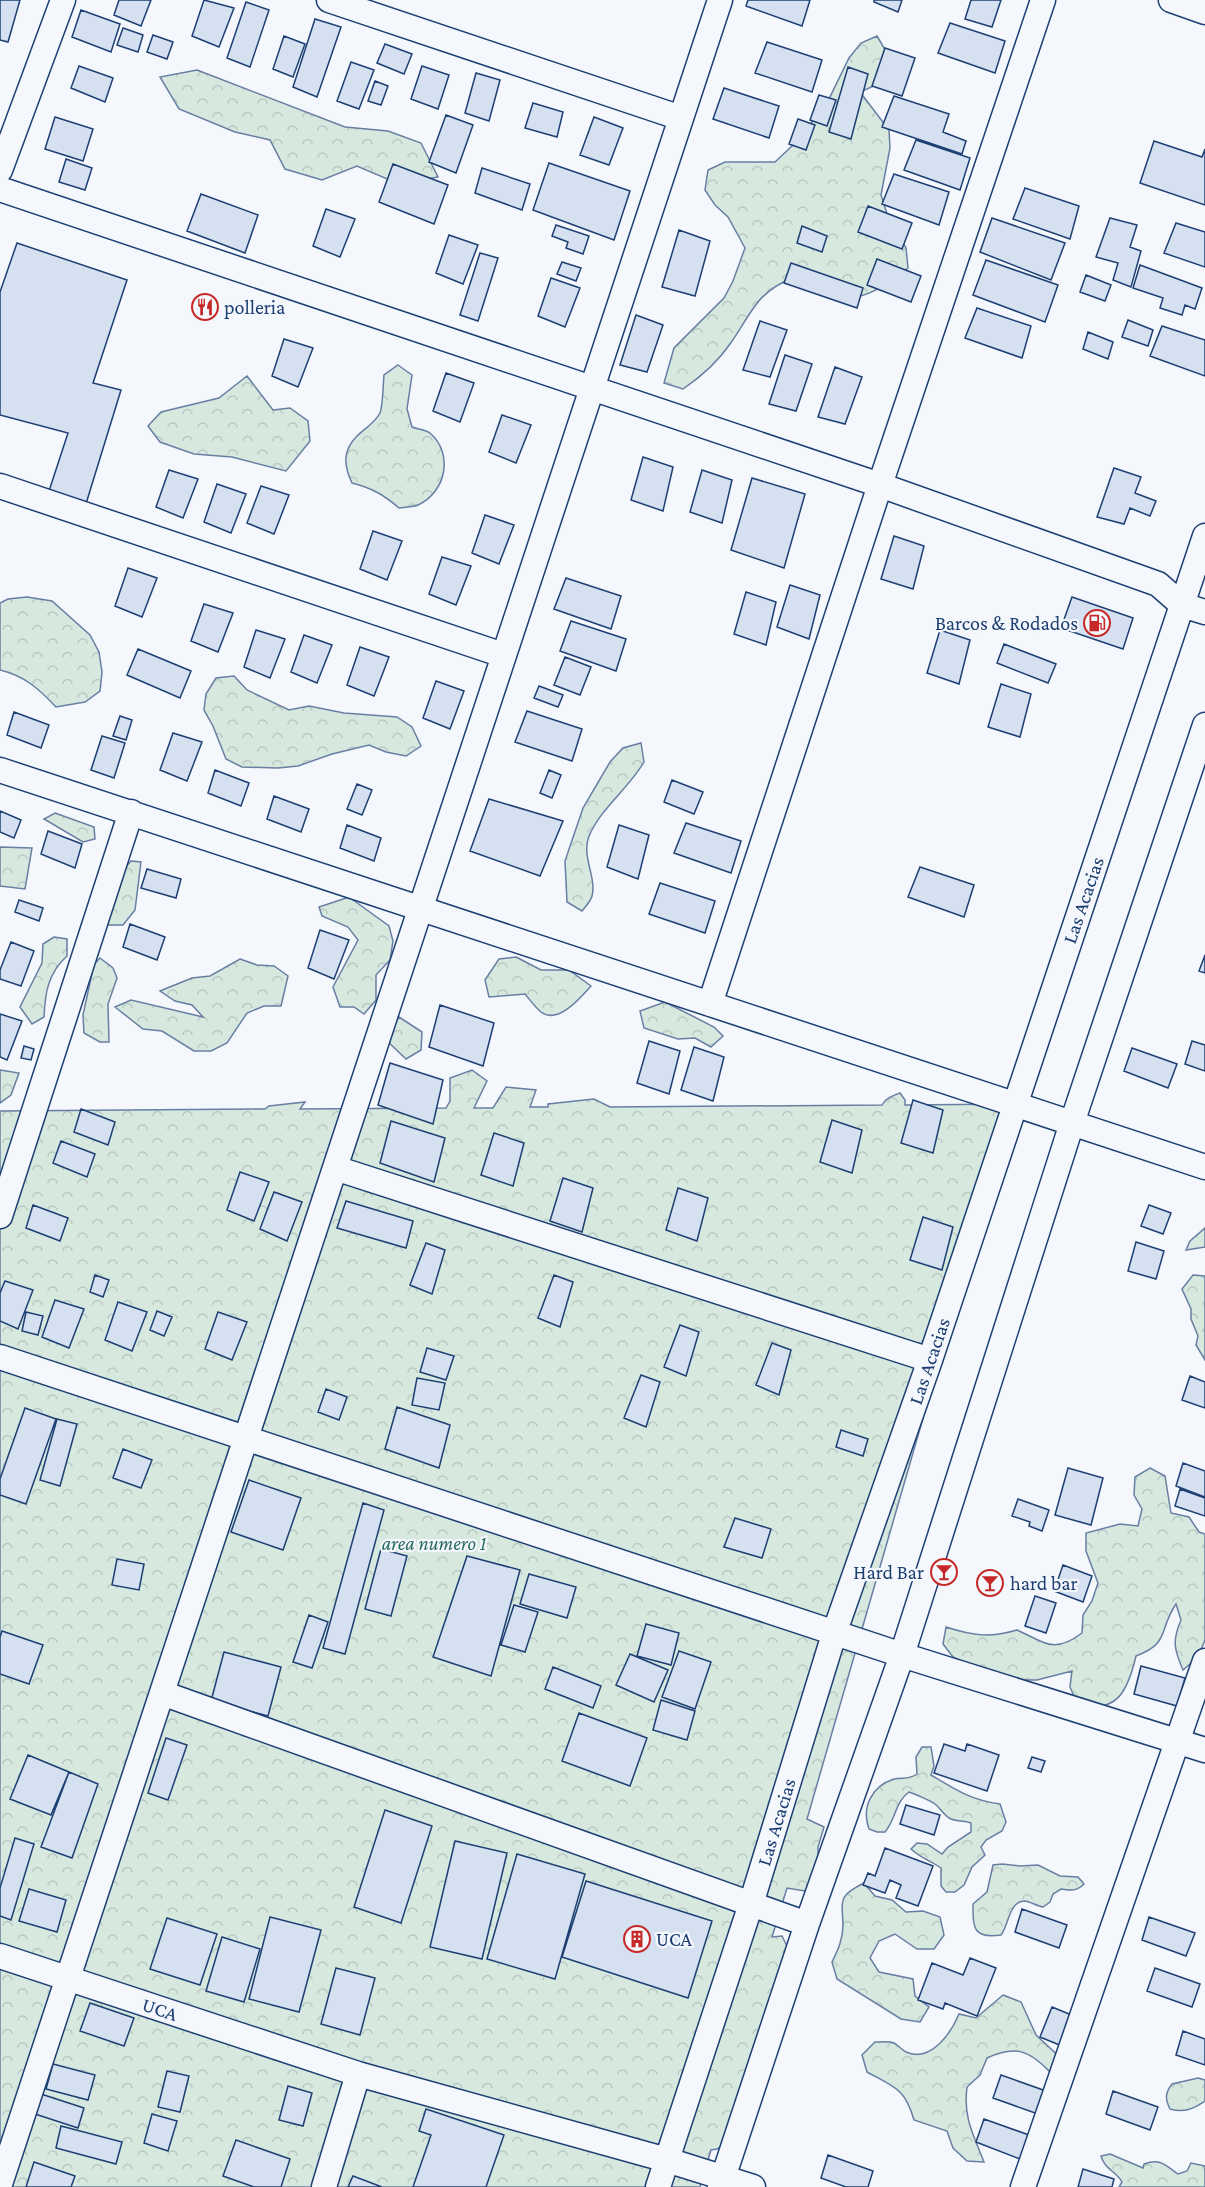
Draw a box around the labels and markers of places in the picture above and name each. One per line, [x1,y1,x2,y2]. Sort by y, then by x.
restaurant icon: polleria [190,292,220,322]
place label: polleria [224,296,285,319]
fuel station icon: Barcos & Rodados [1082,608,1112,638]
place label: Barcos & Rodados [935,612,1078,634]
bar icon: Hard Bar [929,1557,959,1587]
place label: Hard Bar [853,1561,924,1583]
bar icon: hard bar [975,1568,1005,1598]
place label: hard bar [1010,1572,1078,1594]
building icon: UCA [622,1924,652,1954]
place label: UCA [656,1928,693,1950]

